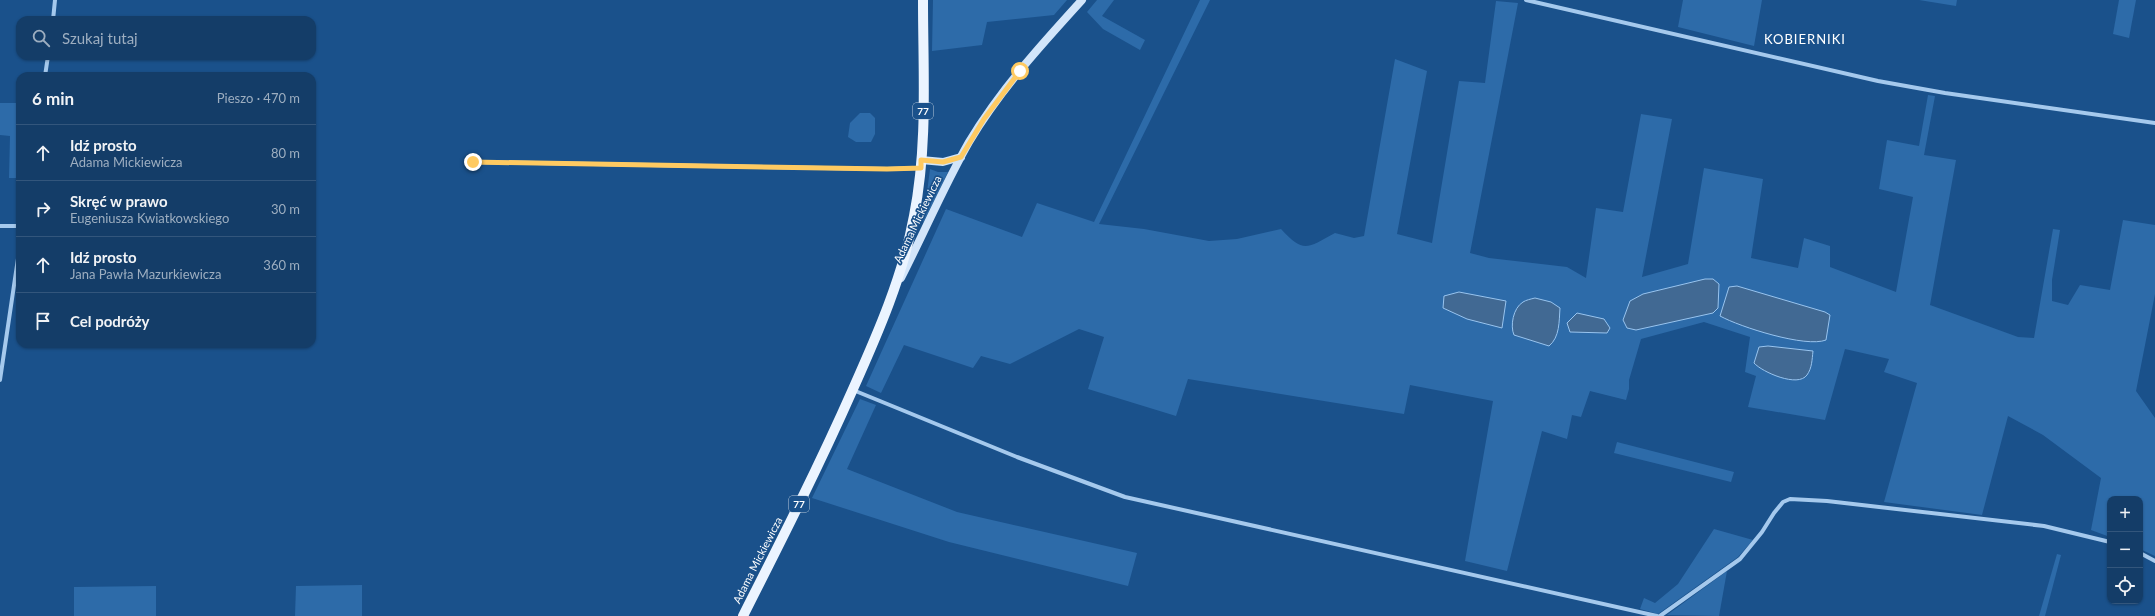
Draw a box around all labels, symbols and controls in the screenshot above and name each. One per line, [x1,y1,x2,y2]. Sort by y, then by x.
search box [16,16,316,60]
icon: search [30,27,52,49]
text: Szukaj tutaj [62,29,138,47]
district label: KOBIERNIKI [1764,31,1846,47]
route start [1011,62,1029,80]
text: 6 min [32,88,74,109]
text: Pieszo · 470 m [217,90,300,106]
road number: 77 [913,103,933,119]
text: Idź prosto [70,136,137,154]
icon: ahead [32,142,54,164]
text: 80 m [271,145,300,161]
route end [464,153,482,171]
text: Adama Mickiewicza [70,154,183,170]
street label: Adama Mickiewicza [890,173,944,265]
text: Skręć w prawo [70,192,168,210]
icon: right [32,198,54,220]
text: 30 m [271,201,300,217]
text: Eugeniusza Kwiatkowskiego [70,210,229,226]
text: Idź prosto [70,248,137,266]
icon: ahead [32,254,54,276]
text: 360 m [263,257,300,273]
text: Jana Pawła Mazurkiewicza [70,266,221,282]
icon: arrive [32,310,54,332]
text: Cel podróży [70,312,149,330]
road number: 77 [789,496,809,512]
map controls [2107,496,2143,604]
button: + [2107,496,2143,532]
street label: Adama Mickiewicza [730,515,784,605]
button: − [2107,532,2143,568]
button: locate [2107,568,2143,604]

